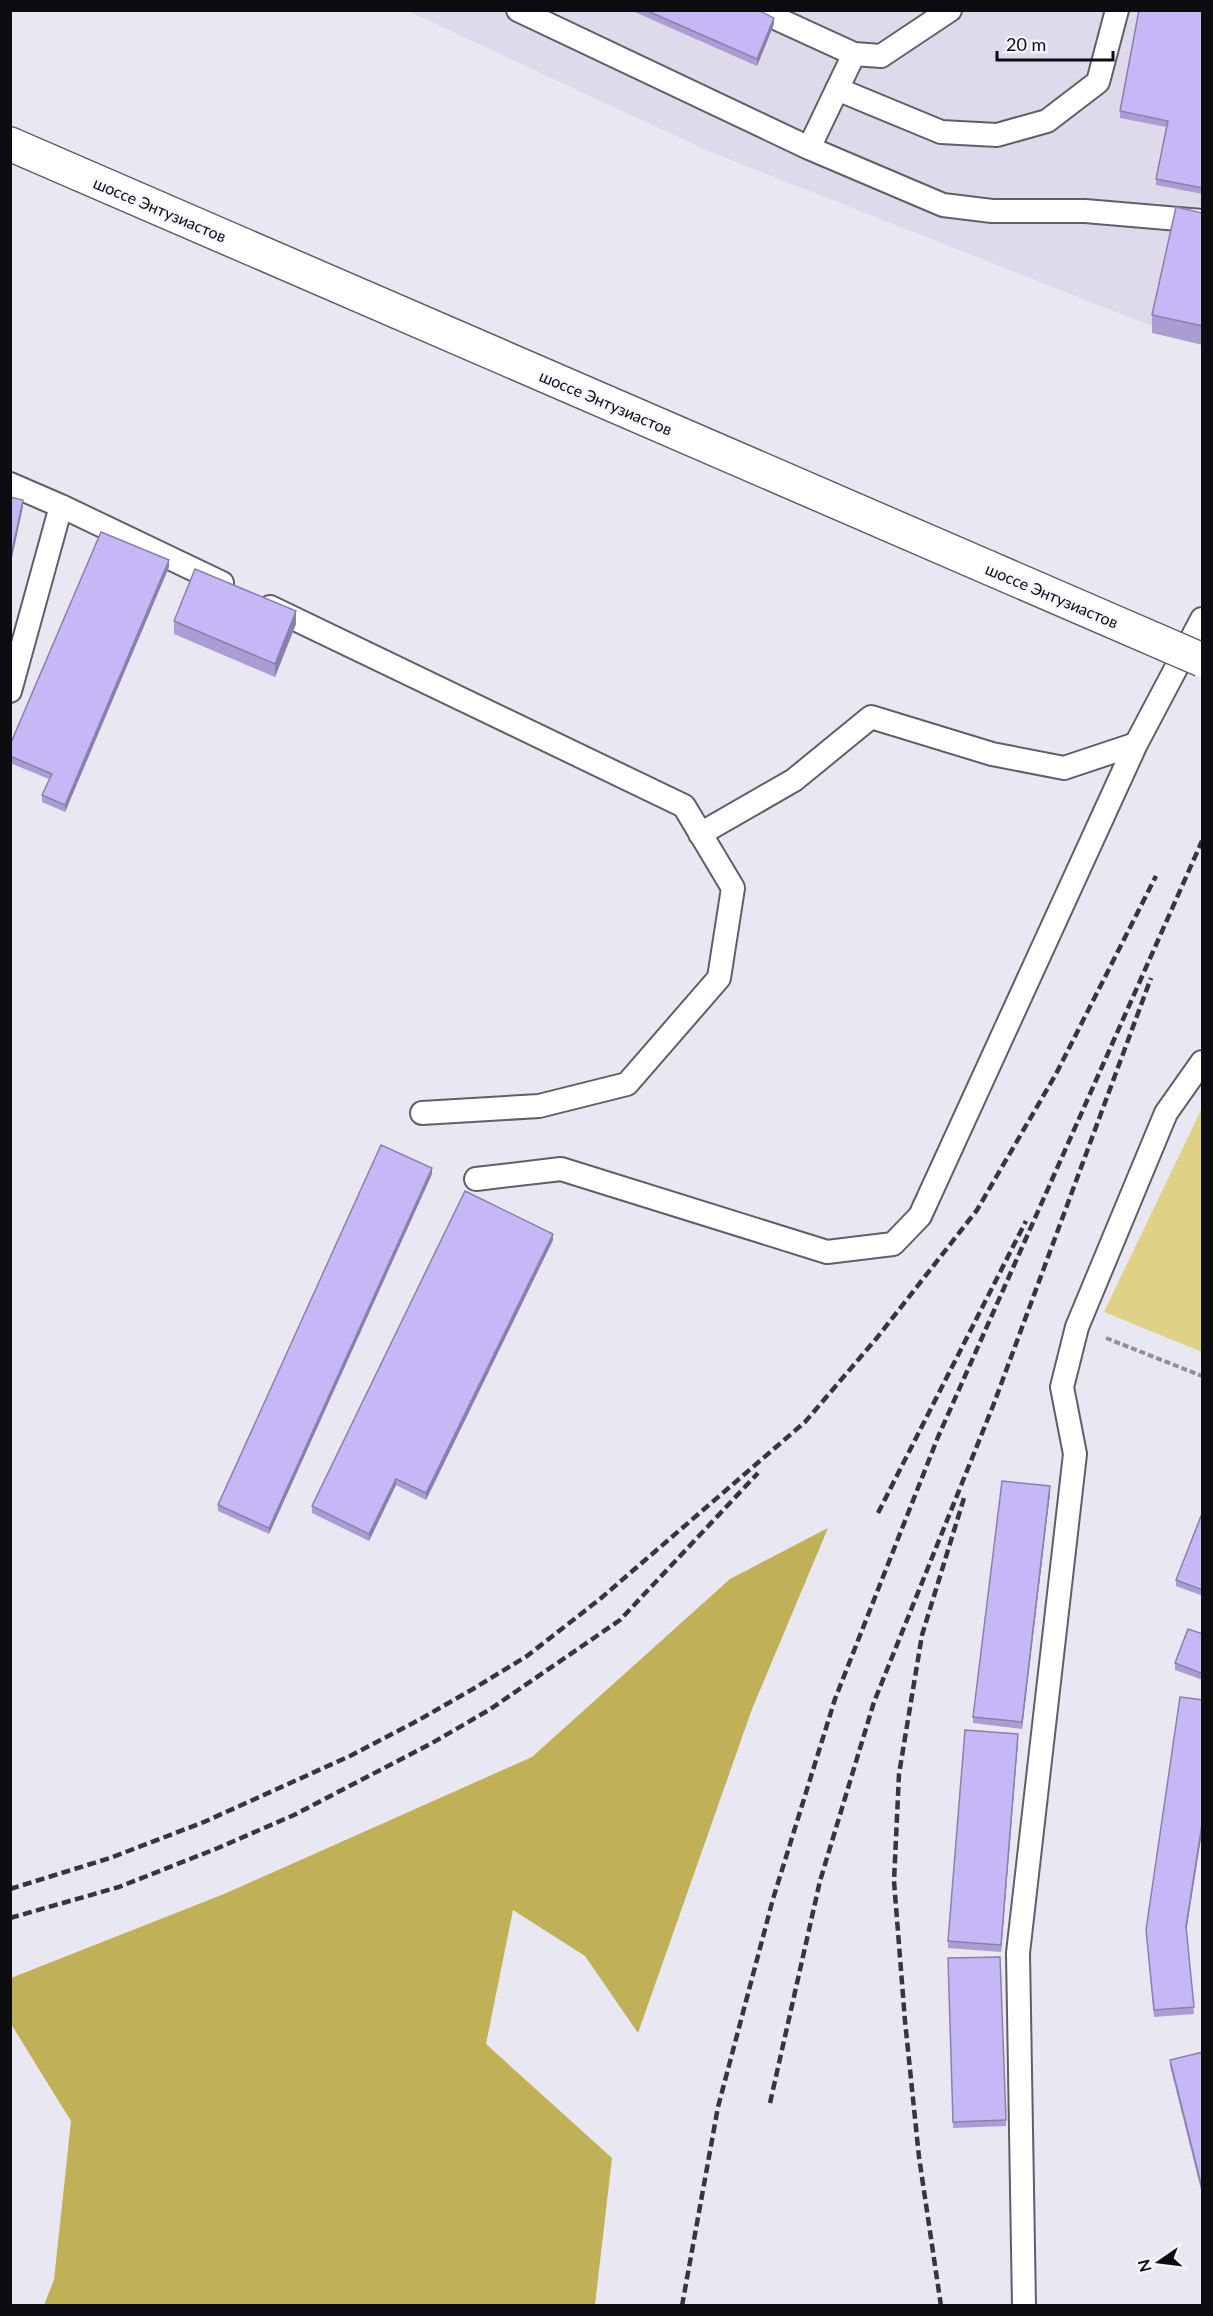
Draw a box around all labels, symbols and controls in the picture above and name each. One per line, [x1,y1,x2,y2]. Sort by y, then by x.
scale bar [997,24,1112,62]
text: 20 m [1006,33,1046,55]
street label: шоссе Энтузиастов [91,172,229,246]
street label: шоссе Энтузиастов [537,365,675,439]
street label: шоссе Энтузиастов [983,558,1121,632]
north arrow [1129,2232,1189,2292]
text: N [1133,2257,1155,2274]

